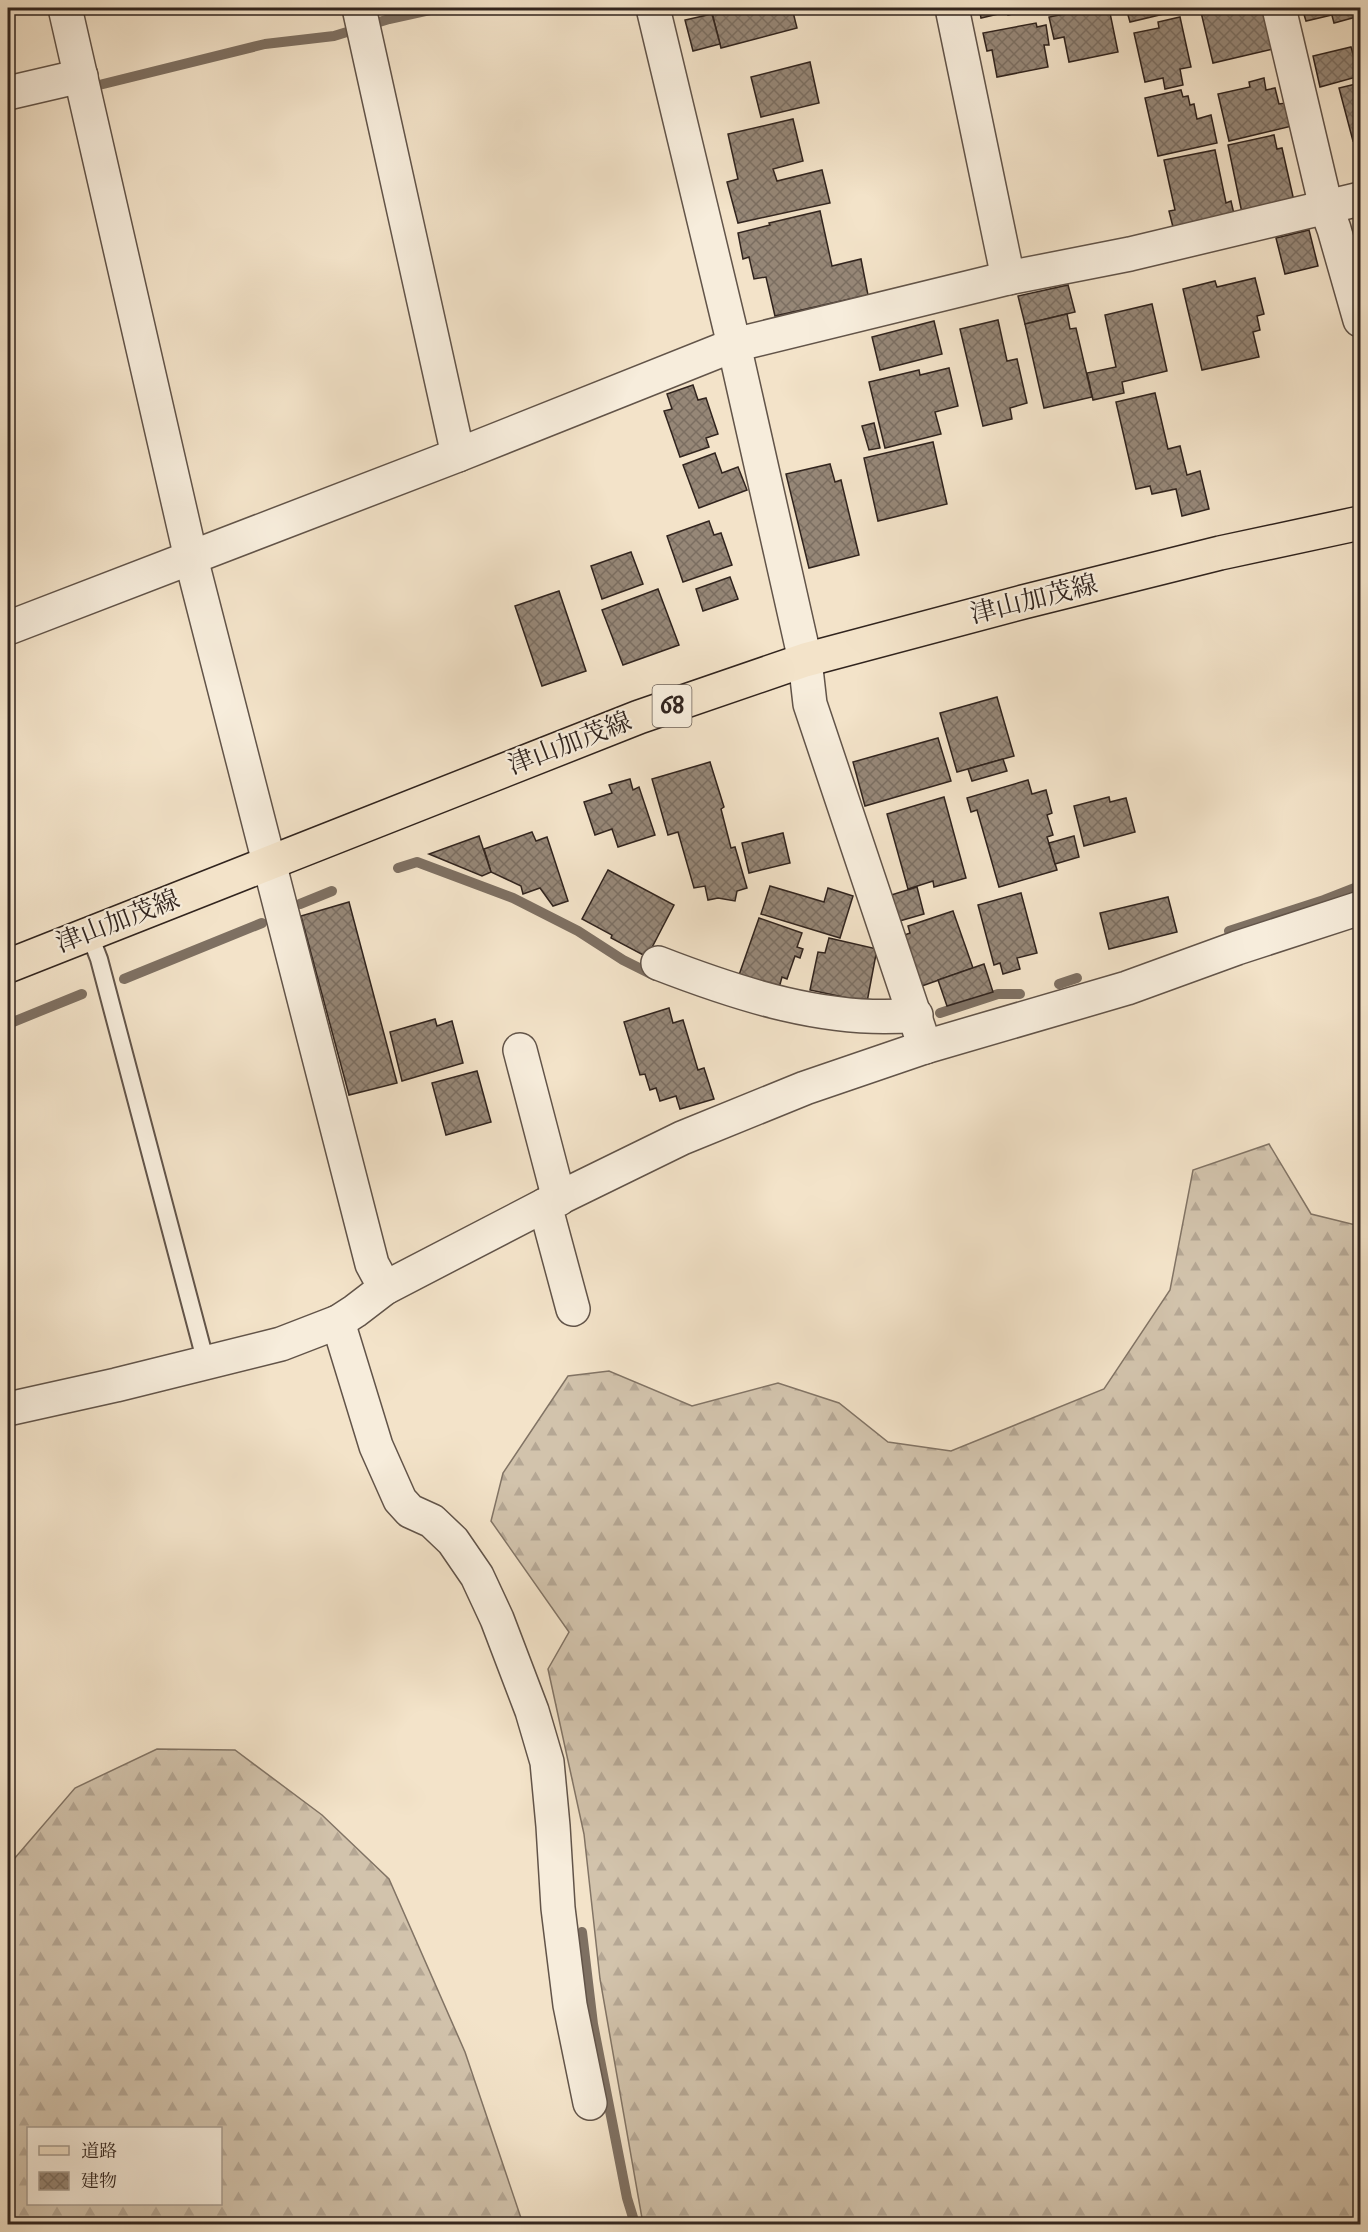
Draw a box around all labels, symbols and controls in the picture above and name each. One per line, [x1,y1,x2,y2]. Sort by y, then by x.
street label: 津山加茂線 [967,568,1101,632]
road number: 68 [652,685,692,727]
street label: 津山加茂線 [503,705,637,783]
street label: 津山加茂線 [51,883,185,961]
legend [27,2127,222,2205]
text: 道路 [81,2141,117,2163]
text: 建物 [81,2171,117,2193]

